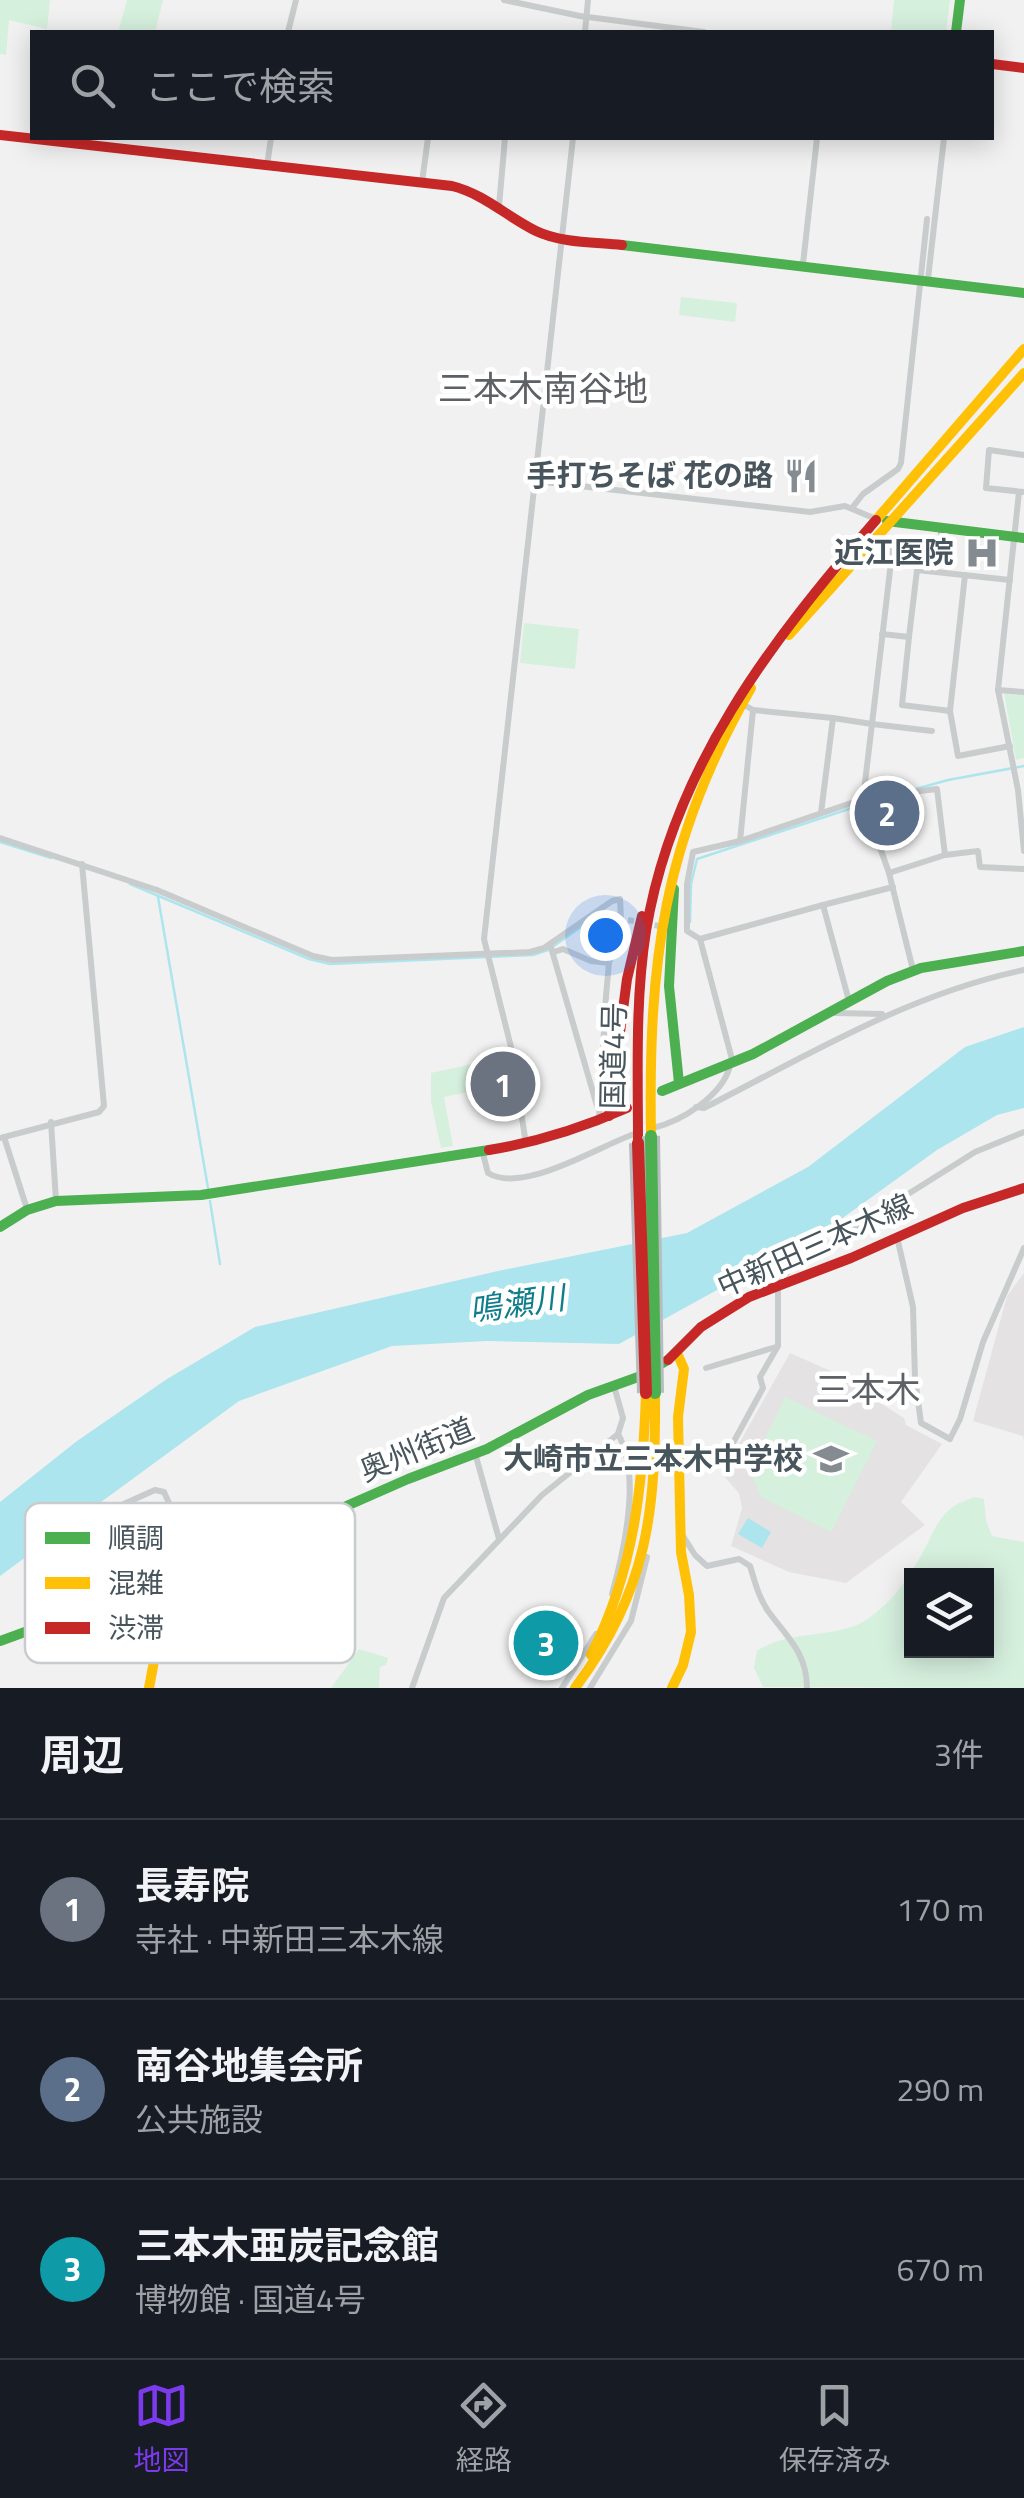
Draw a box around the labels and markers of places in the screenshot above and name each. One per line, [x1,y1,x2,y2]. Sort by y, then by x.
place label: 手打ちそば 花の路 [526,452,773,498]
restaurant icon: 手打ちそば 花の路 [782,457,820,495]
place label: 近江医院 [834,529,954,575]
hospital icon: 近江医院 [963,534,1001,572]
pin: 2 [854,776,920,850]
pin: 1 [470,1046,536,1122]
place label: 大崎市立三本木中学校 [503,1435,803,1481]
school or university icon: 大崎市立三本木中学校 [812,1440,850,1478]
pin: 3 [514,1606,578,1680]

